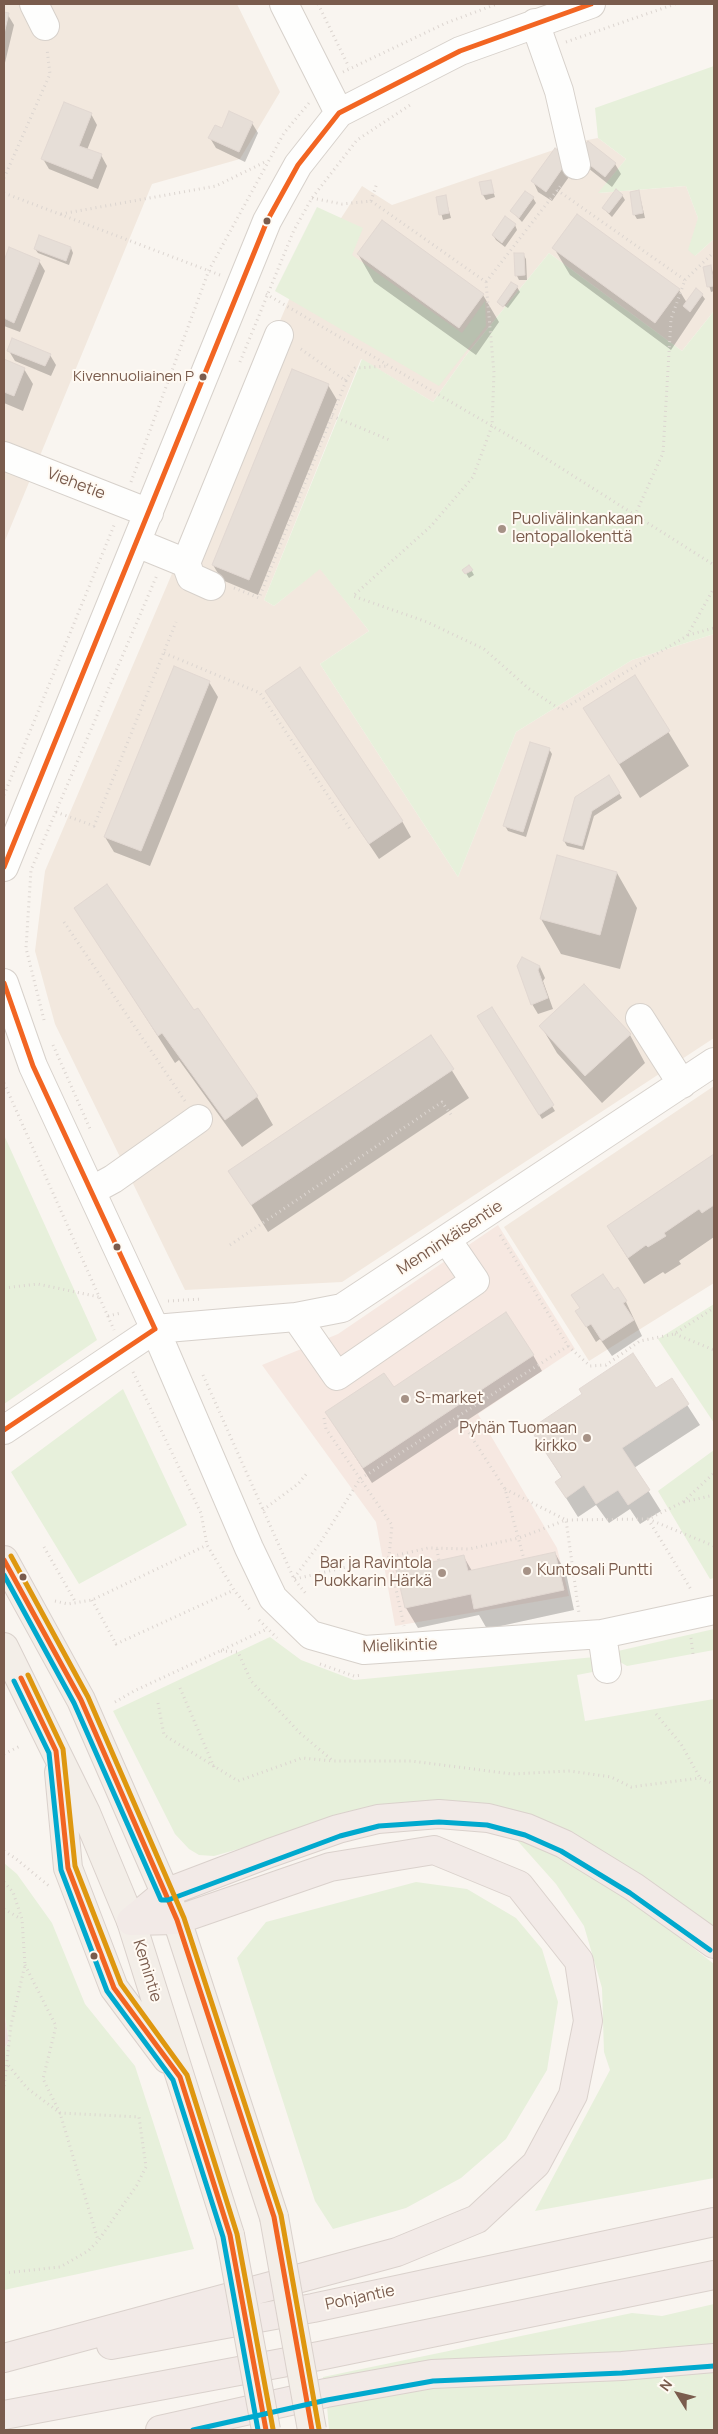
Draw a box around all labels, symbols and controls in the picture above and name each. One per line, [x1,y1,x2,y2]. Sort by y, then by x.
unlabelled marker [262,216,272,226]
place label: Kivennuoliainen P [73,368,194,386]
marker: Kivennuoliainen P [198,372,208,382]
street label: Viehetie [44,464,108,504]
place label: Puolivälinkankaan lentopallokenttä [512,510,643,548]
marker: Puolivälinkankaan lentopallokenttä [496,523,508,535]
street label: Menninkäisentie [394,1197,506,1279]
unlabelled marker [112,1242,122,1252]
place label: S-market [415,1389,483,1409]
marker: S-market [399,1393,411,1405]
place label: Pyhän Tuomaan kirkko [459,1419,577,1457]
marker: Pyhän Tuomaan kirkko [581,1432,593,1444]
place label: Bar ja Ravintola Puokkarin Härkä [314,1554,432,1592]
place label: Kuntosali Puntti [537,1561,653,1581]
marker: Kuntosali Puntti [521,1565,533,1577]
marker: Bar ja Ravintola Puokkarin Härkä [436,1567,448,1579]
unlabelled marker [18,1572,28,1582]
street label: Mielikintie [362,1635,438,1657]
street label: Kemintie [128,1937,166,2005]
unlabelled marker [89,1951,99,1961]
street label: Pohjantie [324,2281,396,2315]
north arrow [653,2369,703,2419]
text: N [655,2375,676,2395]

